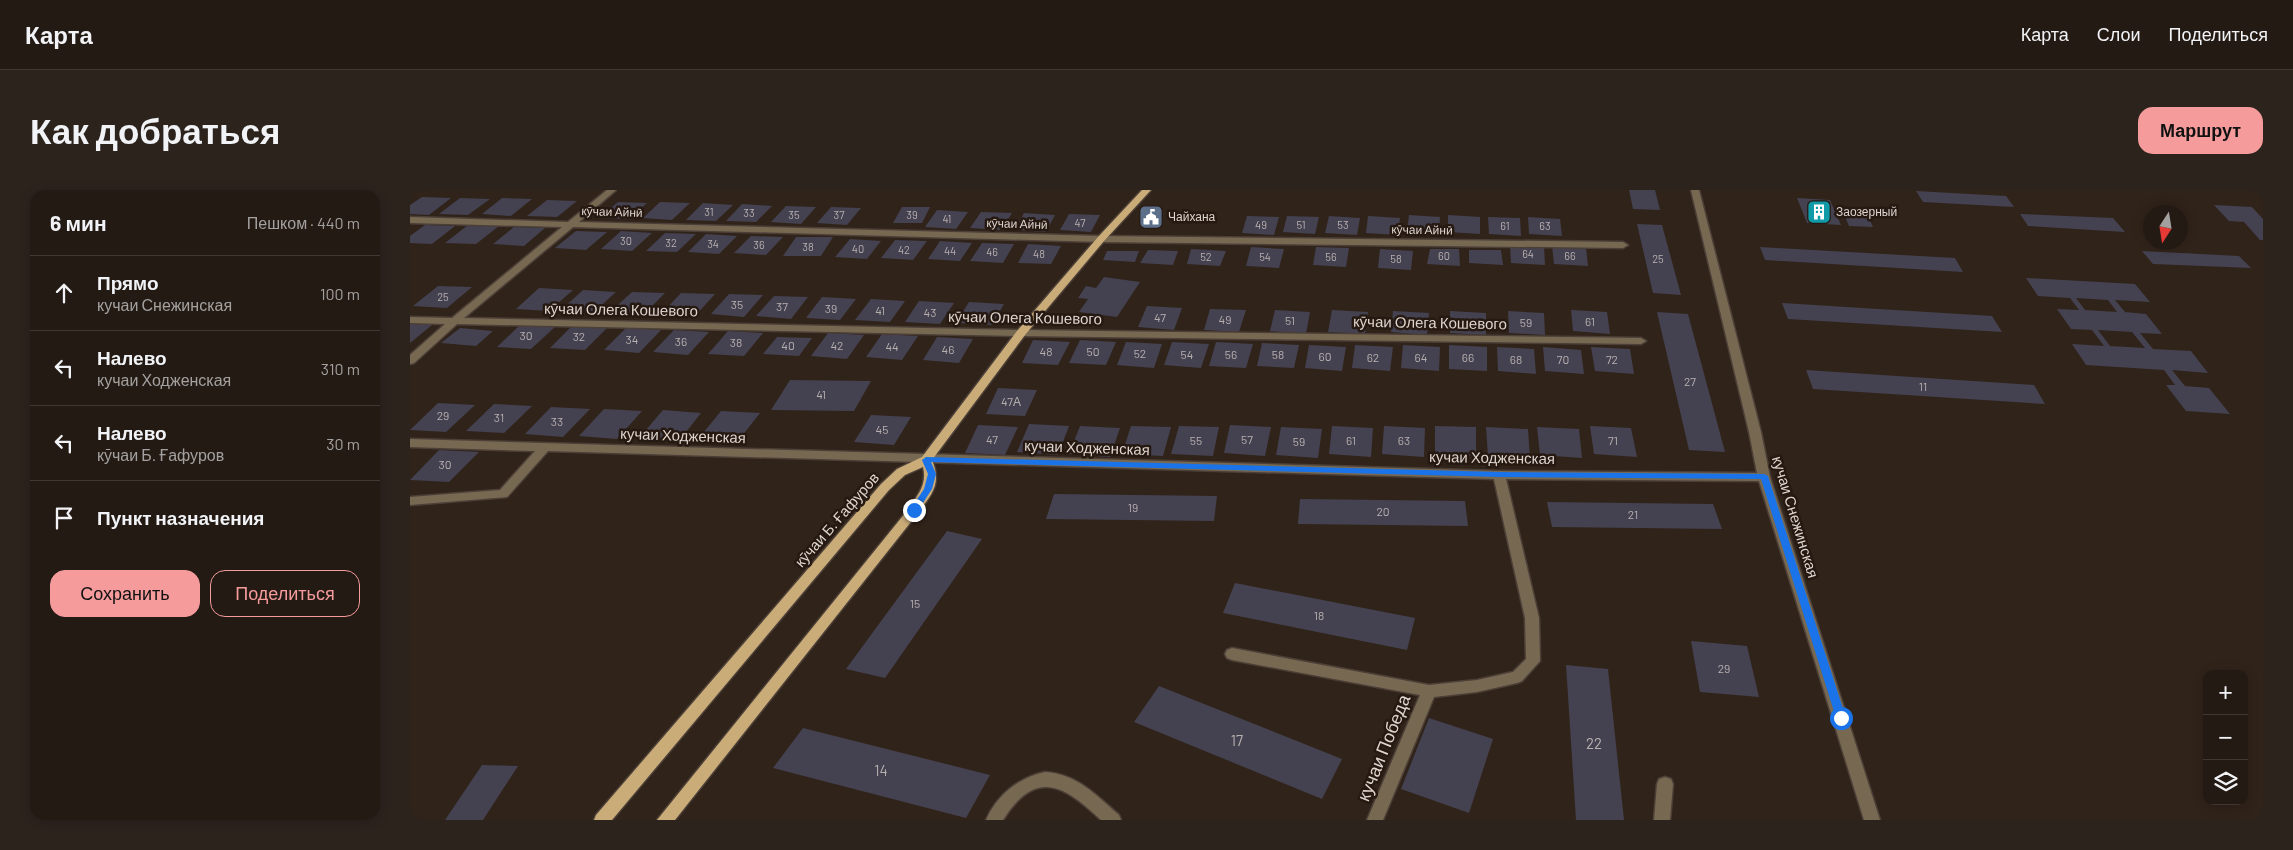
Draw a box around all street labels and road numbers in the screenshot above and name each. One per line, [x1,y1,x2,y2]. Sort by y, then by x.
street label: кӯчаи Айнӣ [581,203,643,220]
street label: кӯчаи Айнӣ [986,215,1048,232]
street label: кӯчаи Айнӣ [1391,221,1453,238]
street label: кӯчаи Олега Кошевого [544,299,698,319]
street label: кӯчаи Олега Кошевого [948,307,1102,327]
street label: кӯчаи Олега Кошевого [1353,312,1507,332]
street label: кучаи Ходженская [620,424,746,446]
street label: кучаи Ходженская [1024,436,1150,458]
street label: кучаи Ходженская [1429,447,1555,467]
street label: кучаи Снежинская [1769,454,1823,580]
street label: кӯчаи Б. Ғафуров [790,468,882,570]
street label: кучаи Победа [1352,690,1415,804]

